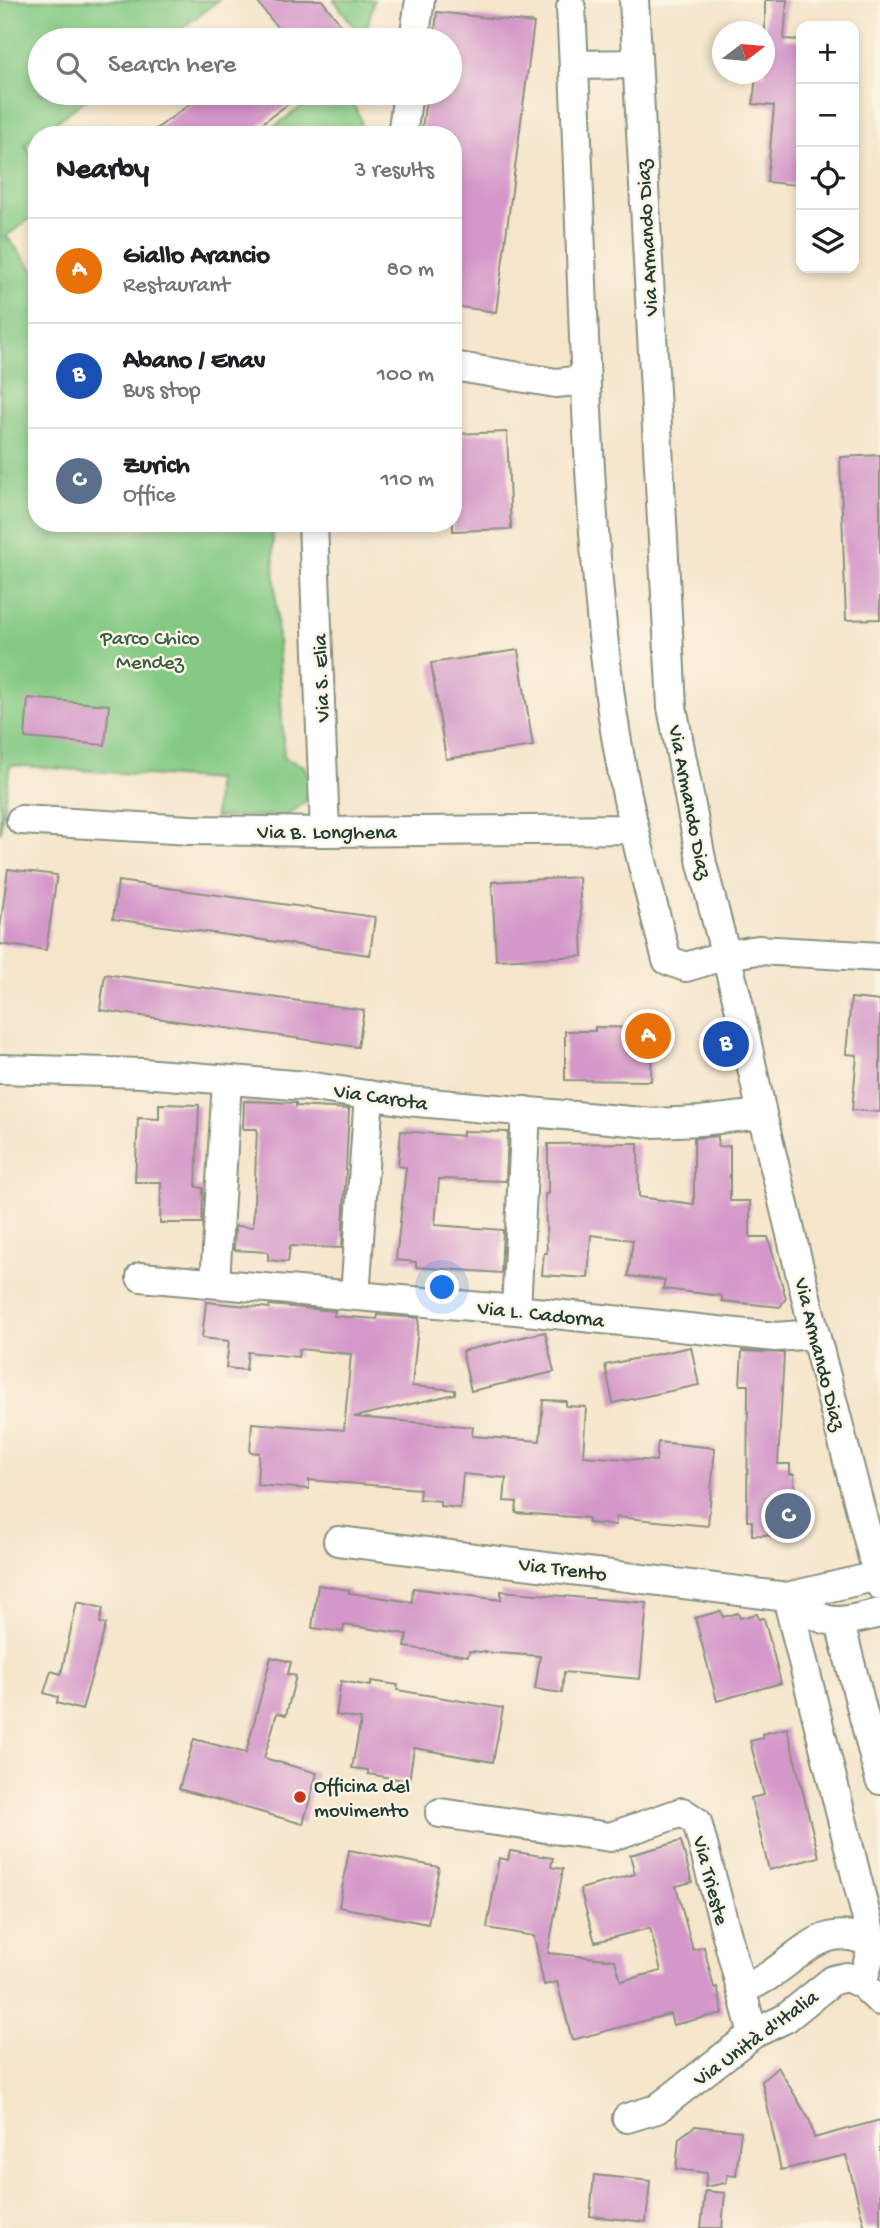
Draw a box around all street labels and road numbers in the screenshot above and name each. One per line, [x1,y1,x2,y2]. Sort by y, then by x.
street label: Via Armando Diaz [633,158,666,318]
street label: Via S. Elia [309,632,338,723]
street label: Via Armando Diaz [660,722,715,883]
street label: Via B. Longhena [256,822,398,847]
street label: Via Carota [331,1080,430,1119]
street label: Via Armando Diaz [786,1275,849,1435]
street label: Via L. Cadorna [475,1297,607,1336]
street label: Via Trento [516,1554,608,1589]
street label: Via Trieste [685,1833,733,1929]
street label: Via Unità d'Italia [689,1985,826,2094]

